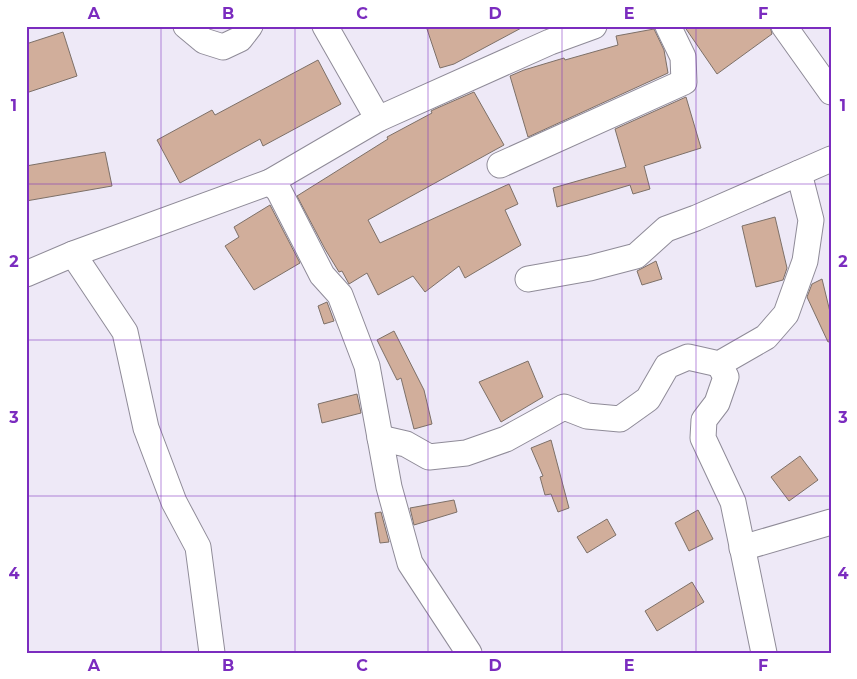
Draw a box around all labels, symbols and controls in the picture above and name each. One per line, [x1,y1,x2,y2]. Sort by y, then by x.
text: A [87,4,101,23]
text: B [222,4,234,23]
text: C [356,4,368,23]
text: D [488,4,502,23]
text: E [624,4,634,23]
text: F [758,4,768,23]
text: 1 [11,96,17,115]
text: 1 [840,96,846,115]
text: 2 [9,252,19,271]
text: 2 [838,252,848,271]
text: 3 [8,408,19,427]
text: 3 [837,408,848,427]
text: 4 [8,564,20,583]
text: 4 [837,564,849,583]
text: A [87,656,101,675]
text: B [222,656,234,675]
text: C [356,656,368,675]
text: D [488,656,502,675]
text: E [624,656,634,675]
text: F [758,656,768,675]

